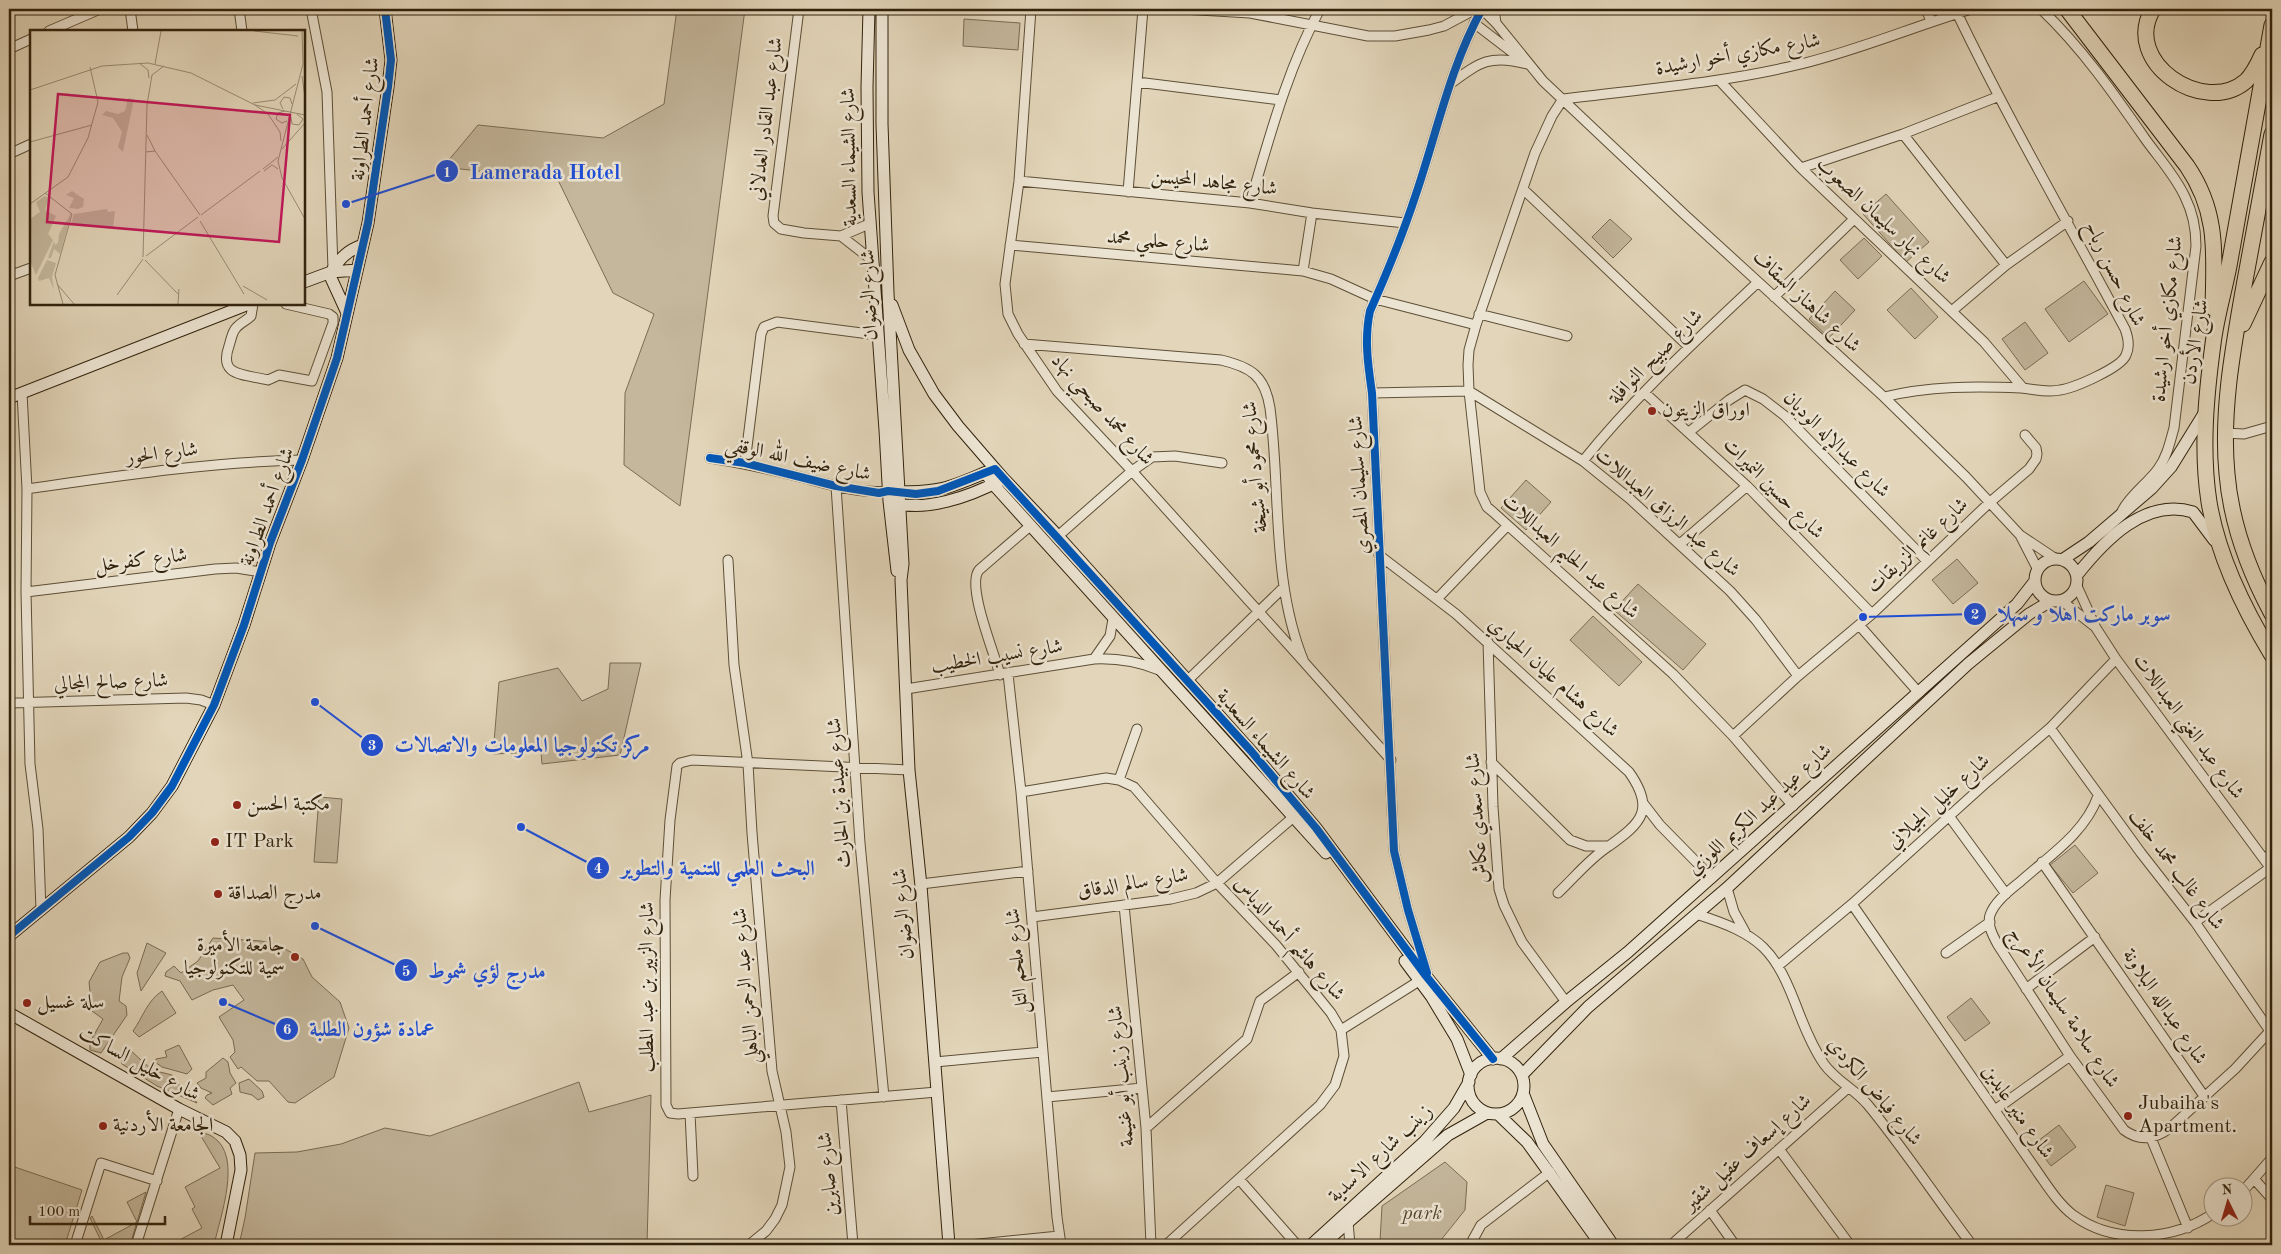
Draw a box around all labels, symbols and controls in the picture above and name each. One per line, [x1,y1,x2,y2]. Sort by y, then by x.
street label: شارع مكازي أخو ارشيدة [1653,25,1823,85]
inset map [30,30,305,305]
street label: شارع عبد القادر العدلاني [747,36,793,203]
street label: شارع أحمد الطراونة [343,55,389,183]
street label: شارع الشيماء السعدية [839,87,867,227]
callout: Lamerada Hotel [435,153,631,189]
street label: شارع نهار سليمان الصعوب [1808,154,1954,292]
text: Lamerada Hotel [470,163,621,184]
street label: شارع مجاهد المحيسن [1149,165,1278,206]
text: 1 [443,166,451,181]
street label: شارع حسن رباح [2075,218,2148,332]
street label: شارع حلمي محمد [1105,228,1210,263]
street label: شارع مكازي أخو ارشيدة [2143,234,2193,404]
street label: شارع شاهناز السقاف [1744,247,1864,361]
street label: شارع الرضوان [857,249,888,341]
street label: شارع الأردن [2172,297,2219,387]
street label: شارع صبيح النوافلة [1604,306,1711,413]
street label: شارع محمد صبحي نهاد [1042,350,1157,474]
street label: شارع عبدالإله الوديان [1775,388,1893,506]
street label: شارع محمود أبو شيخة [1234,400,1278,534]
place label: اوراق الزيتون [1662,400,1750,422]
marker: اوراق الزيتون [1646,405,1658,417]
street label: شارع سليمان المصري [1346,415,1380,555]
street label: شارع ضيف الله الوقفي [722,428,874,493]
street label: شارع حسين النميرات [1714,435,1827,548]
street label: شارع الحور [123,440,200,475]
street label: شارع أحمد الطراونة [232,443,304,571]
street label: شارع عبد الرزاق العبداللات [1587,444,1744,586]
street label: شارع عبد الحليم العبداللات [1492,491,1642,629]
street label: شارع غانم الزريقات [1863,494,1976,602]
street label: شارع كفرخل [94,544,189,583]
callout: سوبر ماركت اهلا و سهلا [1962,596,2181,632]
text: سوبر ماركت اهلا و سهلا [1997,604,2171,628]
text: 2 [1971,608,1979,623]
street label: شارع هشام عليان الحياري [1480,614,1622,746]
street label: شارع نسيب الخطيب [930,637,1065,683]
street label: شارع عبد الغني العبداللات [2123,651,2247,807]
street label: شارع صالح المجالي [53,670,169,701]
street label: شارع الشيماء السعدية [1207,686,1318,808]
street label: شارع عبيدة بن الحارث [825,717,861,869]
callout: مركز تكنولوجيا المعلومات والاتصالات [359,727,659,763]
text: مركز تكنولوجيا المعلومات والاتصالات [394,734,650,760]
text: 3 [368,739,376,754]
street label: شارع عيد عبد الكريم اللوزي [1684,740,1840,884]
street label: شارع سعدي عكاش [1461,751,1499,884]
street label: شارع خليل الجيلاني [1884,751,1998,857]
place label: مكتبة الحسن [247,793,330,817]
marker: مكتبة الحسن [231,799,243,811]
street label: شارع غالب محمد خلف [2120,806,2228,938]
place label: IT Park [225,832,294,852]
marker: IT Park [209,836,221,848]
callout: البحث العلمي للتنمية والتطوير [586,850,825,886]
text: البحث العلمي للتنمية والتطوير [619,859,815,887]
text: 4 [594,862,602,877]
street label: شارع سالم الدقاق [1076,864,1191,909]
street label: شارع الرضوان [889,867,924,961]
street label: شارع هاشم أحمد الدباس [1224,869,1353,1010]
place label: مدرج الصداقة [228,884,322,910]
marker: مدرج الصداقة [212,888,224,900]
street label: شارع الزبير بن عبد المطلب [637,902,664,1072]
street label: شارع عبد الرحمن الباهلي [729,907,772,1065]
street label: شارع ملحم التل [1003,907,1040,1015]
street label: شارع سلامة سليمان الأعرج [1999,920,2128,1095]
place label: جامعة الأميرة سمية للتكنولوجيا [184,929,285,980]
street label: شارع عبدالله البلاونة [2113,946,2210,1072]
marker: جامعة الأميرة سمية للتكنولوجيا [289,951,301,963]
callout: مدرج لؤي شموط [393,952,556,988]
text: مدرج لؤي شموط [428,962,546,990]
text: 5 [402,965,410,980]
place label: سلة غسيل [37,993,104,1016]
marker: سلة غسيل [21,997,33,1009]
street label: شارع زينب أبو غنيمة [1100,1004,1144,1148]
callout: عمادة شؤون الطلبة [275,1011,445,1047]
text: عمادة شؤون الطلبة [309,1019,435,1042]
street label: شارع خليل الساكت [72,1022,203,1111]
text: 6 [283,1023,292,1038]
street label: شارع فياض الكردي [1818,1033,1926,1154]
street label: شارع منير عابدين [1973,1062,2056,1166]
street label: شارع إسعاف عقيل شقير [1679,1091,1819,1221]
place label: Jubaiha's Apartment. [2138,1094,2237,1137]
street label: زينب شارع الاسدية [1325,1101,1441,1211]
place label: الجامعة الأردنية [113,1109,213,1136]
marker: Jubaiha's Apartment. [2122,1110,2134,1122]
marker: الجامعة الأردنية [97,1120,109,1132]
street label: شارع صابرين [815,1131,849,1217]
north arrow [2204,1176,2254,1226]
text: N [2221,1183,2233,1197]
scale bar [30,1194,165,1226]
park label: park [1400,1204,1442,1224]
text: 100 m [38,1205,80,1220]

